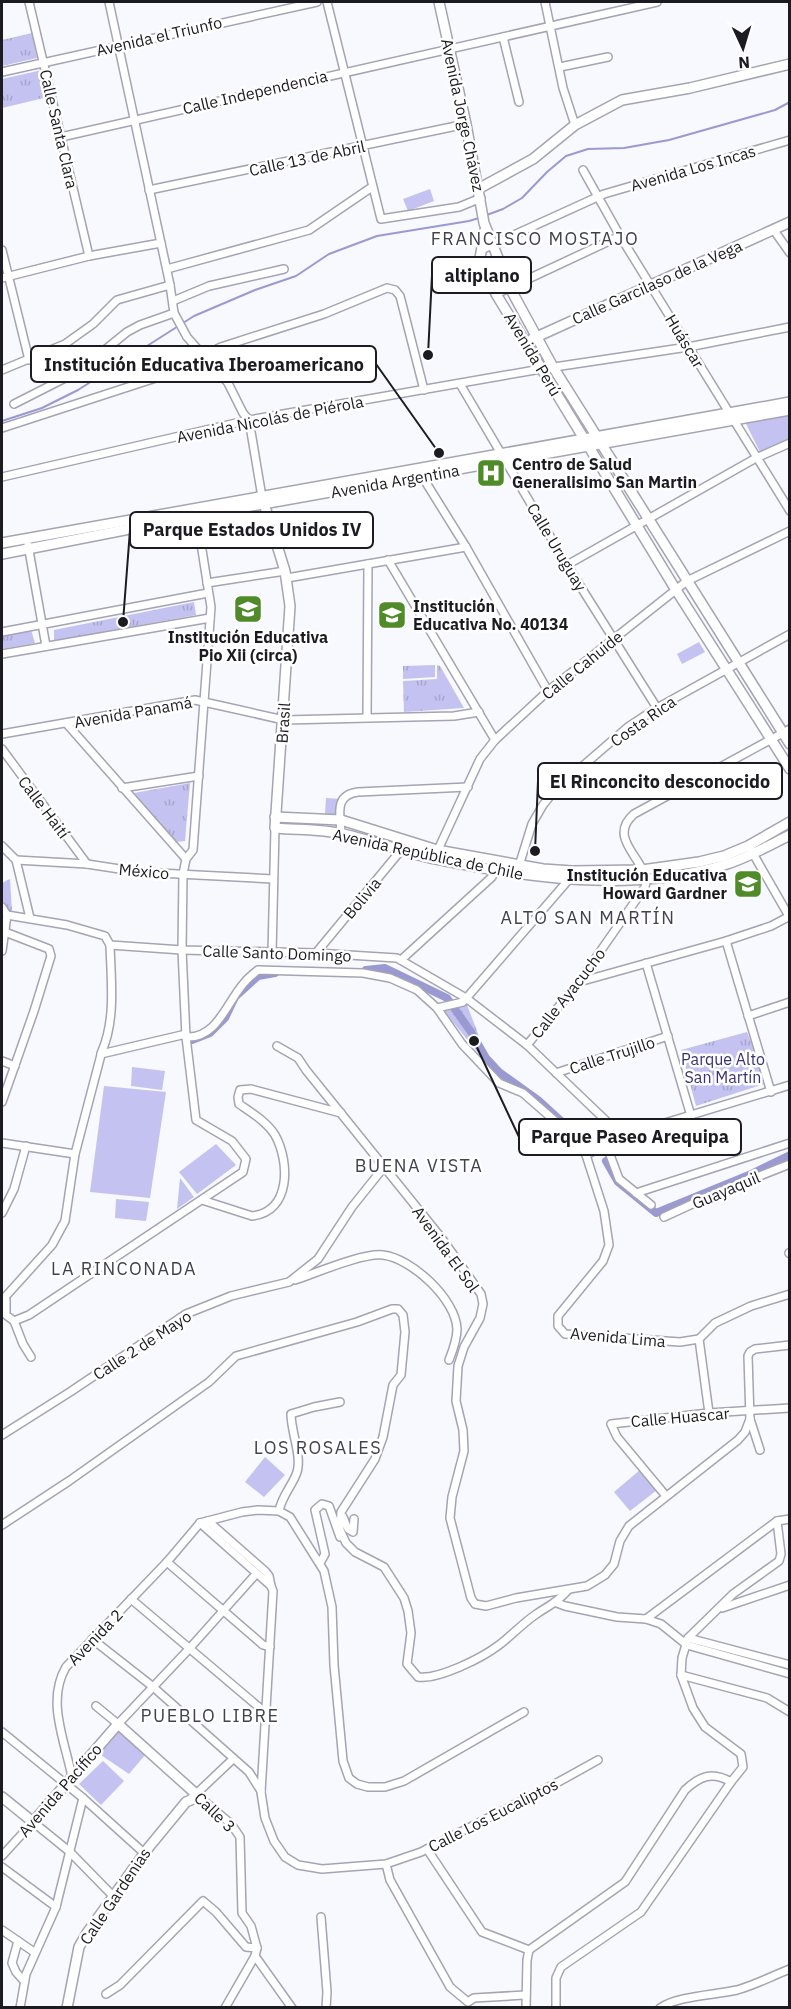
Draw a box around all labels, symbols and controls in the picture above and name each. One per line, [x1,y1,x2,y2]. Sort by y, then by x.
street label: Avenida el Triunfo [94,12,224,60]
north arrow [713,18,773,78]
street label: Avenida Jorge Chávez [437,37,489,193]
text: N [738,53,751,73]
street label: Calle Independencia [181,65,330,118]
street label: Calle Santa Clara [36,67,83,191]
street label: Calle 13 de Abril [247,136,367,180]
street label: Avenida Los Incas [628,141,758,195]
district label: FRANCISCO MOSTAJO [431,227,639,250]
street label: Calle Garcilaso de la Vega [569,235,746,329]
callout: altiplano [432,257,531,293]
text: altiplano [444,264,520,287]
street label: Avenida Perú [500,308,566,400]
street label: Huáscar [661,310,709,372]
callout: Institución Educativa Iberoamericano [31,346,376,382]
text: Institución Educativa Iberoamericano [44,353,364,376]
street label: Avenida Nicolás de Piérola [175,391,366,447]
place label: Centro de Salud Generalisimo San Martin [512,454,697,492]
hospital icon: Centro de Salud Generalisimo San Martin [475,457,507,489]
street label: Avenida Argentina [329,460,461,502]
street label: Calle Uruguay [523,499,591,595]
callout: Parque Estados Unidos IV [130,512,373,548]
text: Parque Estados Unidos IV [143,518,362,541]
school or university icon: Institución Educativa Pio Xii (circa) [232,593,264,625]
place label: Institución Educativa No. 40134 [413,596,569,634]
school or university icon: Institución Educativa No. 40134 [376,599,408,631]
street label: Calle Cahuide [537,626,627,704]
place label: Institución Educativa Pio Xii (circa) [168,627,328,665]
street label: Costa Rica [606,691,680,751]
street label: Avenida Panamá [72,692,194,732]
street label: Brasil [272,702,294,744]
callout: El Rinconcito desconocido [538,763,782,799]
text: El Rinconcito desconocido [550,770,770,793]
street label: Calle Haití [14,772,74,842]
street label: Avenida República de Chile [331,824,525,884]
street label: México [118,859,170,883]
place label: Institución Educativa Howard Gardner [567,865,728,903]
school or university icon: Institución Educativa Howard Gardner [732,868,764,900]
street label: Bolivia [339,873,385,923]
district label: ALTO SAN MARTÍN [500,906,676,929]
street label: Calle Santo Domingo [202,940,352,966]
street label: Calle Ayacucho [526,944,610,1042]
street label: Calle Trujillo [567,1032,657,1078]
park label: Parque Alto San Martín [681,1049,765,1087]
callout: Parque Paseo Arequipa [519,1119,741,1155]
text: Parque Paseo Arequipa [531,1125,729,1148]
district label: BUENA VISTA [355,1154,483,1177]
street label: Guayaquil [689,1167,763,1213]
street label: Avenida El Sol [408,1202,484,1296]
district label: LA RINCONADA [51,1257,197,1280]
street label: Calle 2 de Mayo [89,1306,195,1384]
street label: Avenida Lima [569,1323,667,1351]
street label: Calle Huascar [630,1403,730,1431]
district label: LOS ROSALES [254,1436,382,1459]
street label: Avenida 2 [63,1605,127,1669]
district label: PUEBLO LIBRE [141,1704,279,1727]
street label: Avenida Pacífico [14,1739,106,1841]
street label: Calle Los Eucaliptos [425,1774,561,1856]
street label: Calle 3 [190,1788,240,1836]
street label: Calle Gardenias [75,1844,155,1948]

